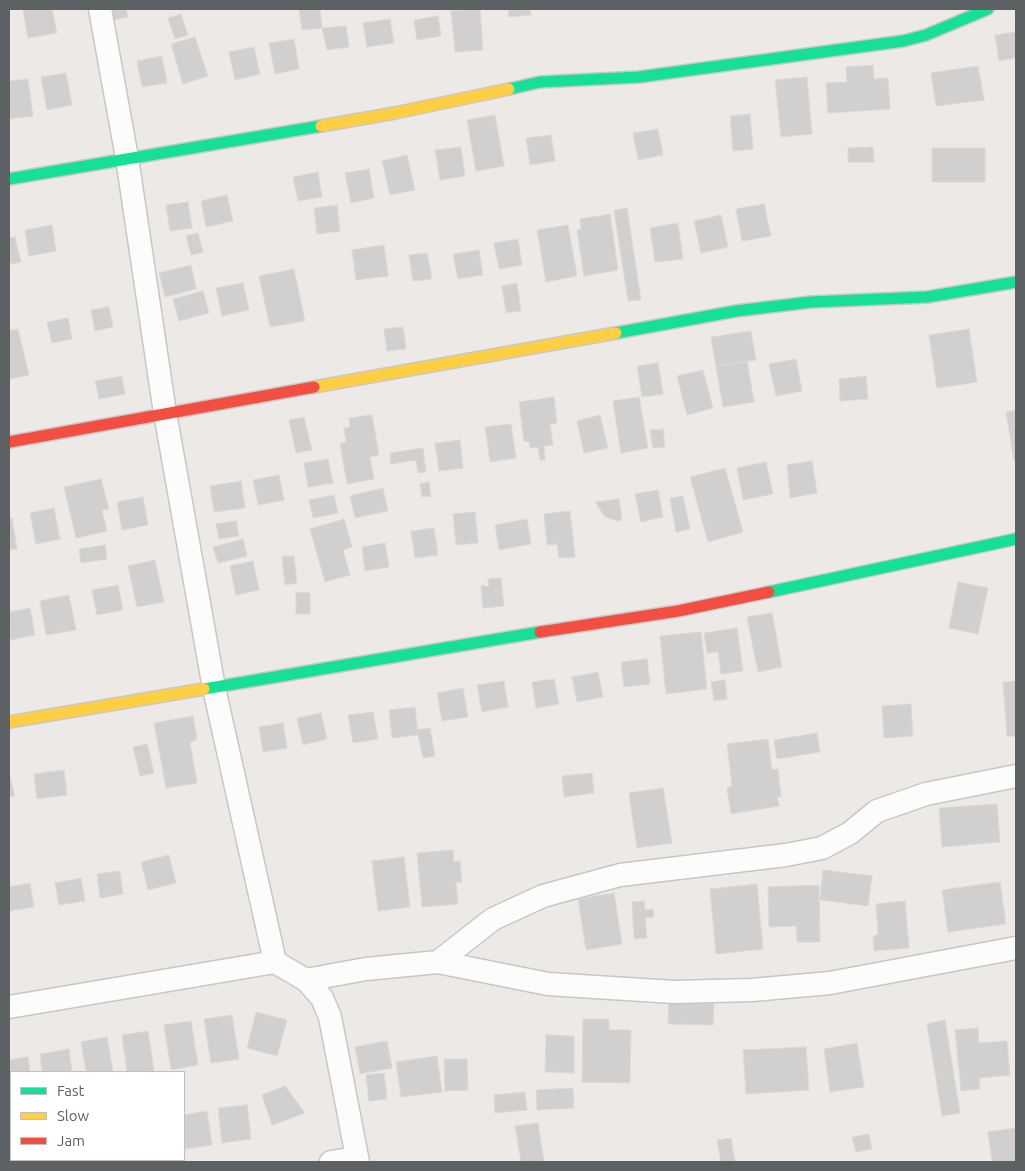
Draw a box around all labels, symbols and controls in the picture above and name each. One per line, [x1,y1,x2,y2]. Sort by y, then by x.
legend [10,1071,185,1161]
text: Fast [57,1082,84,1099]
text: Slow [57,1107,89,1124]
text: Jam [57,1132,85,1149]

